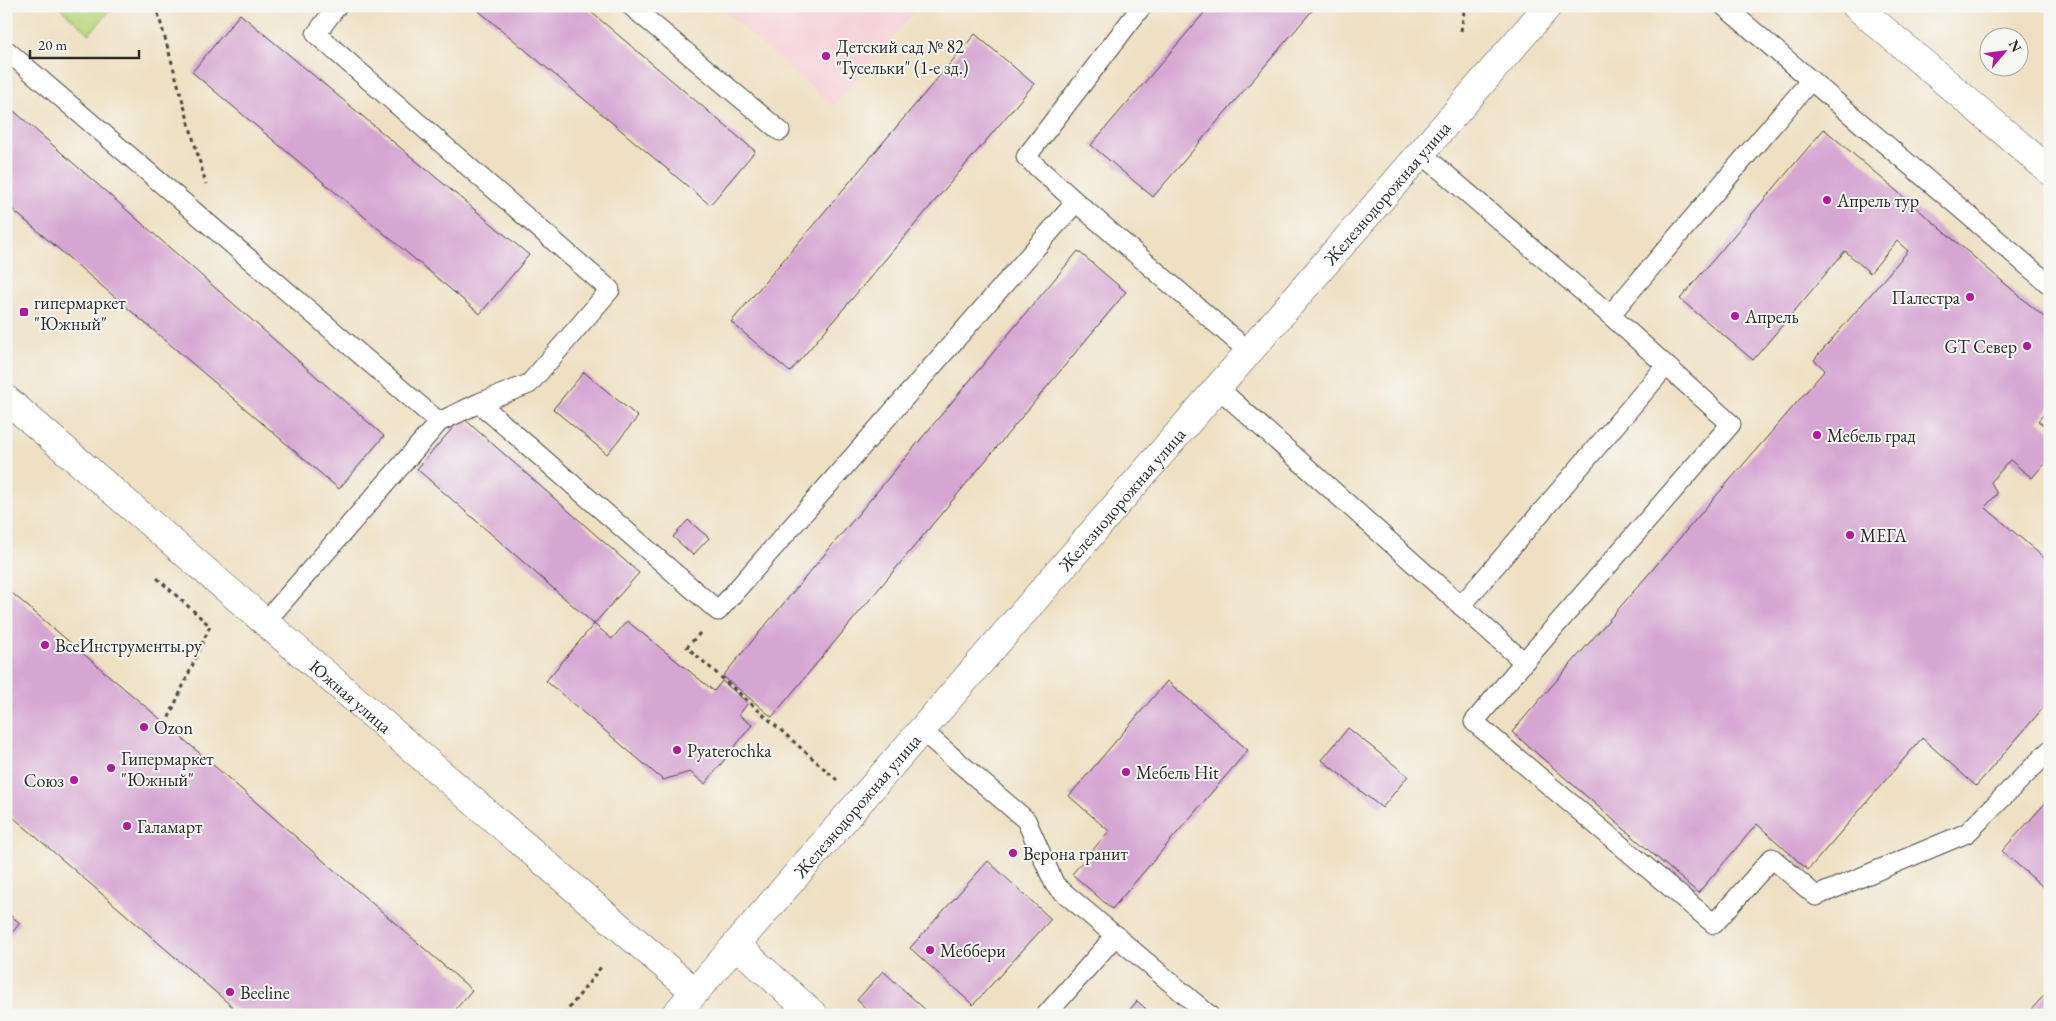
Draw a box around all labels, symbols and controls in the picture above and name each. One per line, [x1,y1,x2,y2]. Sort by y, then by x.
scale bar [30,28,139,60]
north arrow [1978,28,2028,78]
text: 20 m [38,35,67,54]
place label: Детский сад № 82 "Гусельки" (1-е зд.) [836,35,968,79]
text: N [2005,36,2026,56]
marker: Детский сад № 82 "Гусельки" (1-е зд.) [820,50,832,62]
street label: Железнодорожная улица [1317,115,1456,270]
place label: Апрель тур [1836,189,1919,212]
marker: Апрель тур [1821,194,1833,206]
place label: Палестра [1892,286,1961,309]
place label: гипермаркет "Южный" [34,291,126,335]
marker: Палестра [1964,291,1976,303]
place label: Апрель [1744,305,1799,328]
marker: гипермаркет "Южный" [18,306,30,318]
marker: Апрель [1729,310,1741,322]
place label: GT Север [1944,335,2017,358]
marker: GT Север [2021,340,2033,352]
street label: Железнодорожная улица [1052,422,1191,576]
place label: Мебель град [1827,424,1916,447]
marker: Мебель град [1811,429,1823,441]
place label: МЕГА [1860,524,1907,547]
marker: МЕГА [1844,529,1856,541]
place label: ВсеИнструменты.ру [55,634,202,657]
marker: ВсеИнструменты.ру [39,639,51,651]
street label: Южная улица [305,654,397,738]
place label: Ozon [154,716,193,739]
marker: Ozon [138,721,150,733]
street label: Железнодорожная улица [787,728,926,883]
place label: Pyaterochka [687,739,772,762]
marker: Pyaterochka [671,744,683,756]
place label: Гипермаркет "Южный" [121,747,214,791]
place label: Мебель Hit [1136,761,1219,784]
marker: Гипермаркет "Южный" [105,762,117,774]
marker: Мебель Hit [1120,766,1132,778]
place label: Союз [24,769,64,792]
marker: Союз [68,774,80,786]
place label: Галамарт [137,815,203,838]
marker: Галамарт [121,820,133,832]
place label: Верона гранит [1023,842,1128,865]
marker: Верона гранит [1007,847,1019,859]
place label: Меббери [940,939,1006,962]
marker: Меббери [924,944,936,956]
place label: Beeline [240,981,290,1004]
marker: Beeline [224,986,236,998]

